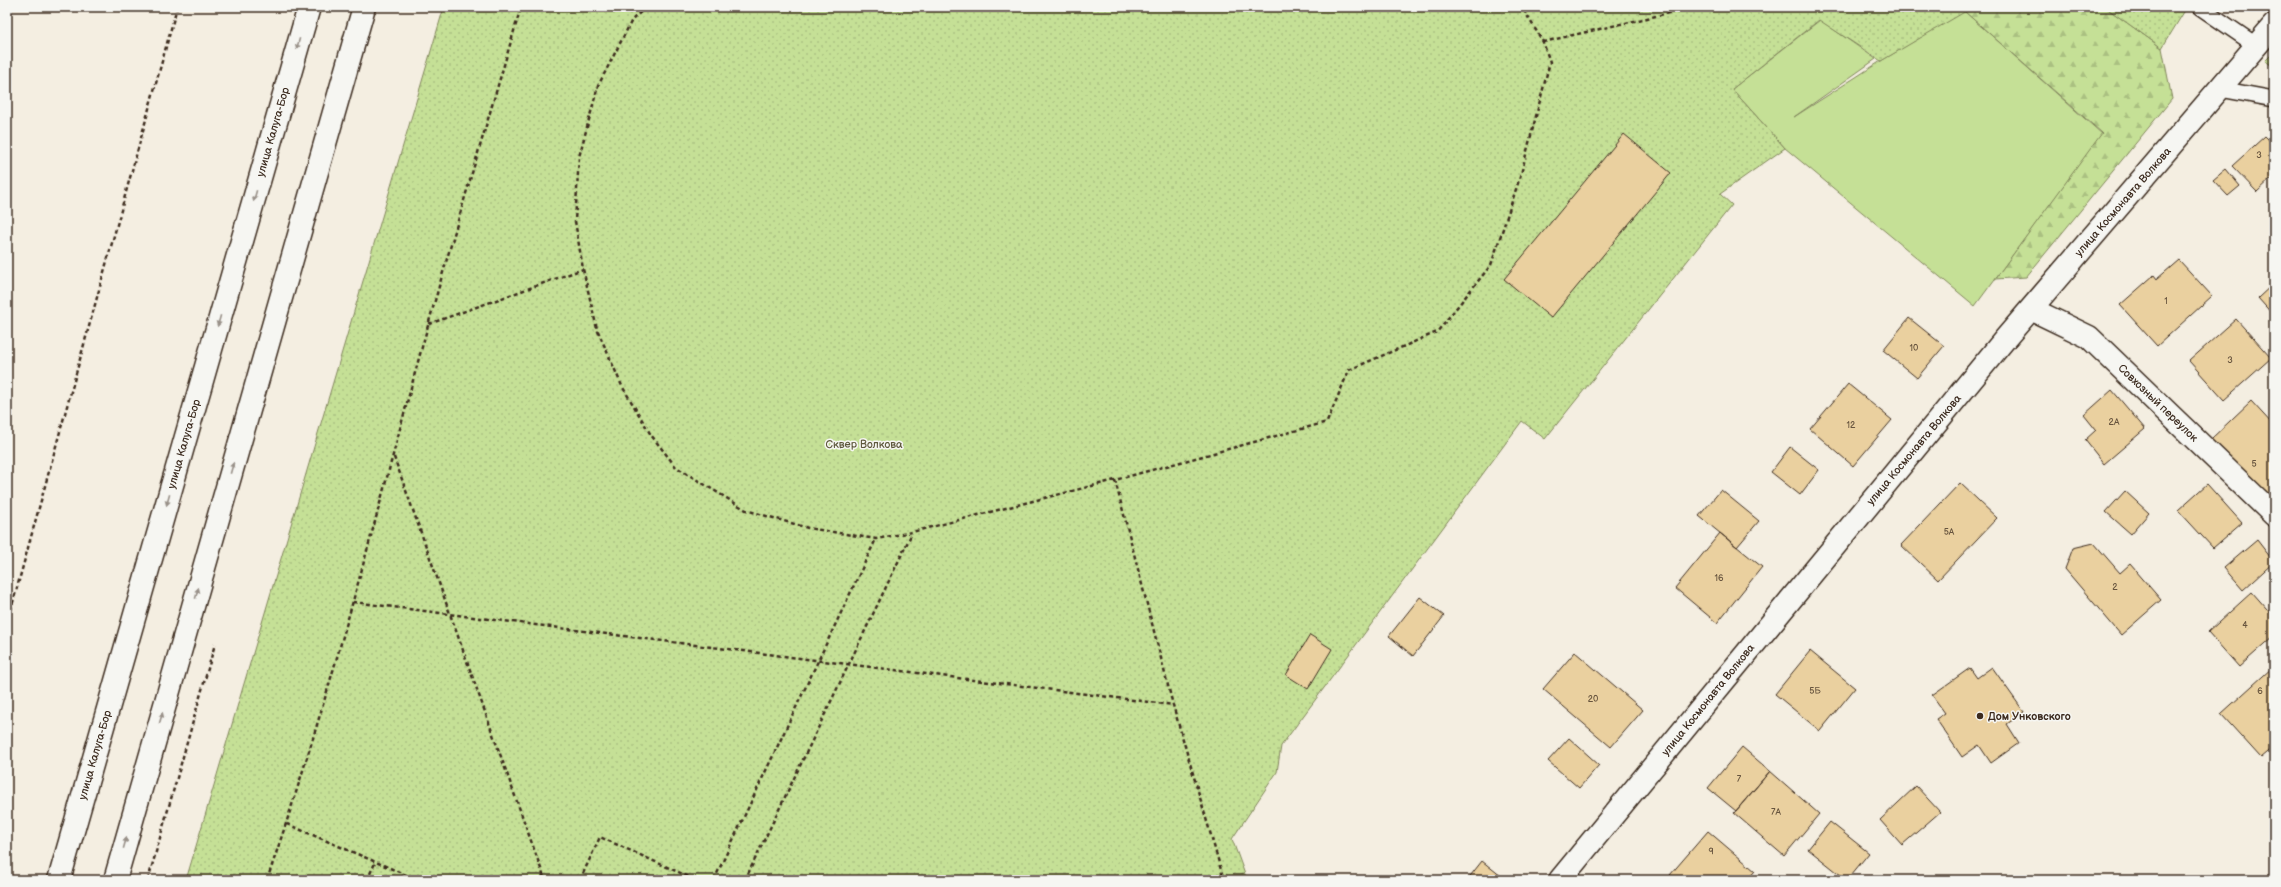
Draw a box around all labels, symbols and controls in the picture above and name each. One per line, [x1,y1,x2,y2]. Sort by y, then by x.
one-way arrow [295,39,301,51]
street label: улица Калуга-Бор [254,85,292,178]
street label: улица Космонавта Волкова [2072,145,2174,259]
house number: 3 [2256,150,2262,161]
one-way arrow [252,191,258,203]
house number: 1 [2164,296,2168,307]
one-way arrow [216,316,222,328]
house number: 10 [1910,343,1918,354]
house number: 3 [2227,355,2233,366]
street label: Совхозный переулок [2115,362,2201,445]
street label: улица Космонавта Волкова [1864,392,1964,508]
street label: улица Калуга-Бор [165,397,203,490]
house number: 2А [2109,417,2120,428]
house number: 12 [1847,420,1856,431]
park label: Сквер Волкова [826,438,903,451]
house number: 5 [2251,459,2257,470]
one-way arrow [230,461,236,474]
one-way arrow [165,494,171,506]
house number: 5А [1944,527,1955,538]
house number: 16 [1715,573,1724,584]
house number: 2 [2112,582,2118,593]
one-way arrow [194,586,200,598]
house number: 4 [2242,620,2248,631]
street label: улица Космонавта Волкова [1659,641,1757,758]
house number: 5Б [1809,686,1821,697]
house number: 6 [2257,686,2263,697]
house number: 20 [1588,694,1598,705]
street label: улица Калуга-Бор [76,708,114,801]
place label: Дом Унковского [1988,710,2071,723]
one-way arrow [158,711,164,723]
marker: Дом Унковского [1975,711,1985,721]
house number: 7 [1737,774,1742,785]
house number: 7А [1771,807,1781,818]
one-way arrow [122,836,128,848]
house number: 9 [1708,846,1714,857]

